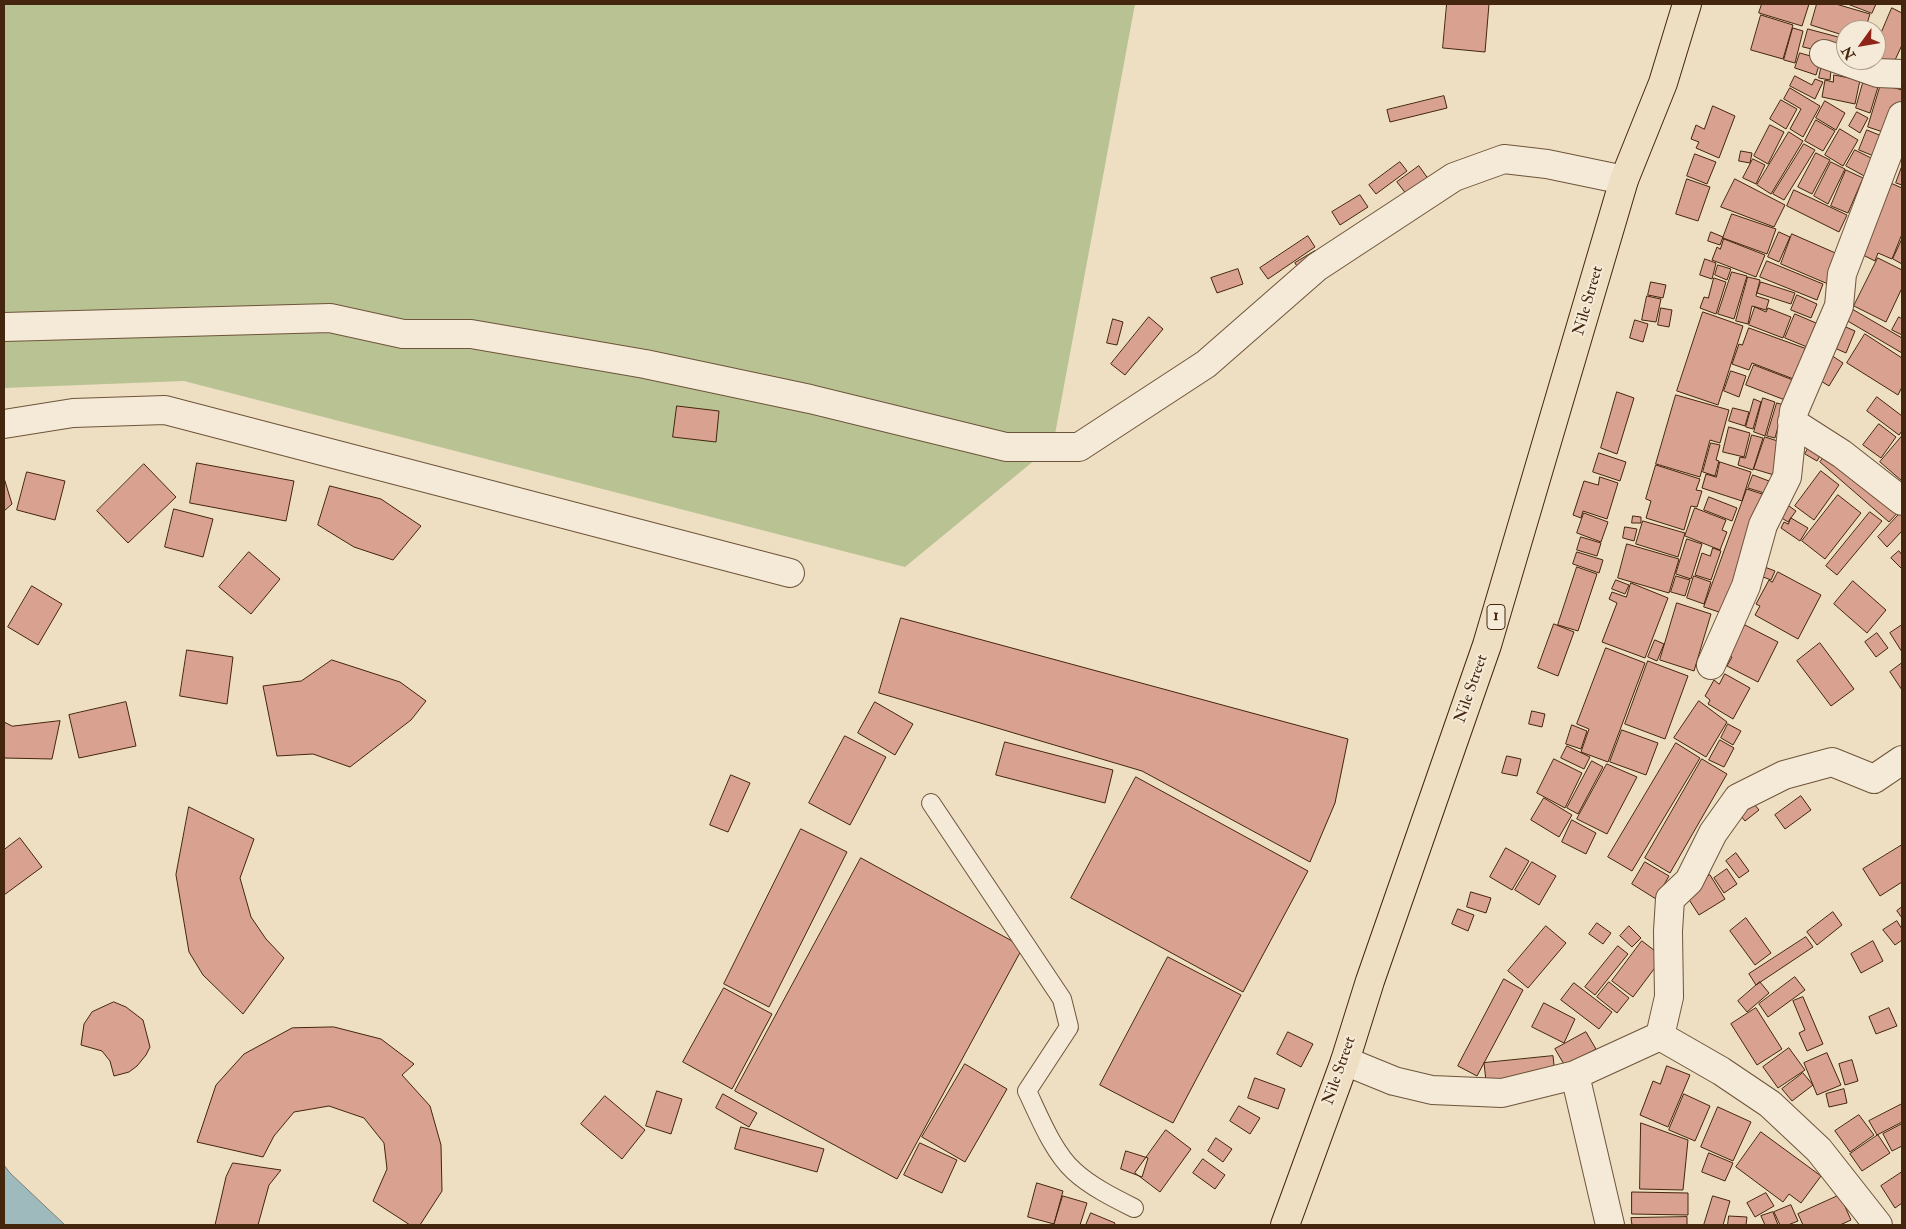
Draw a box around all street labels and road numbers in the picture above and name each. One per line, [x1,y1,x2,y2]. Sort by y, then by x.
street label: Nile Street [1570,264,1608,338]
road number: 1 [1487,604,1505,630]
street label: Nile Street [1451,652,1493,726]
street label: Nile Street [1319,1034,1361,1108]

